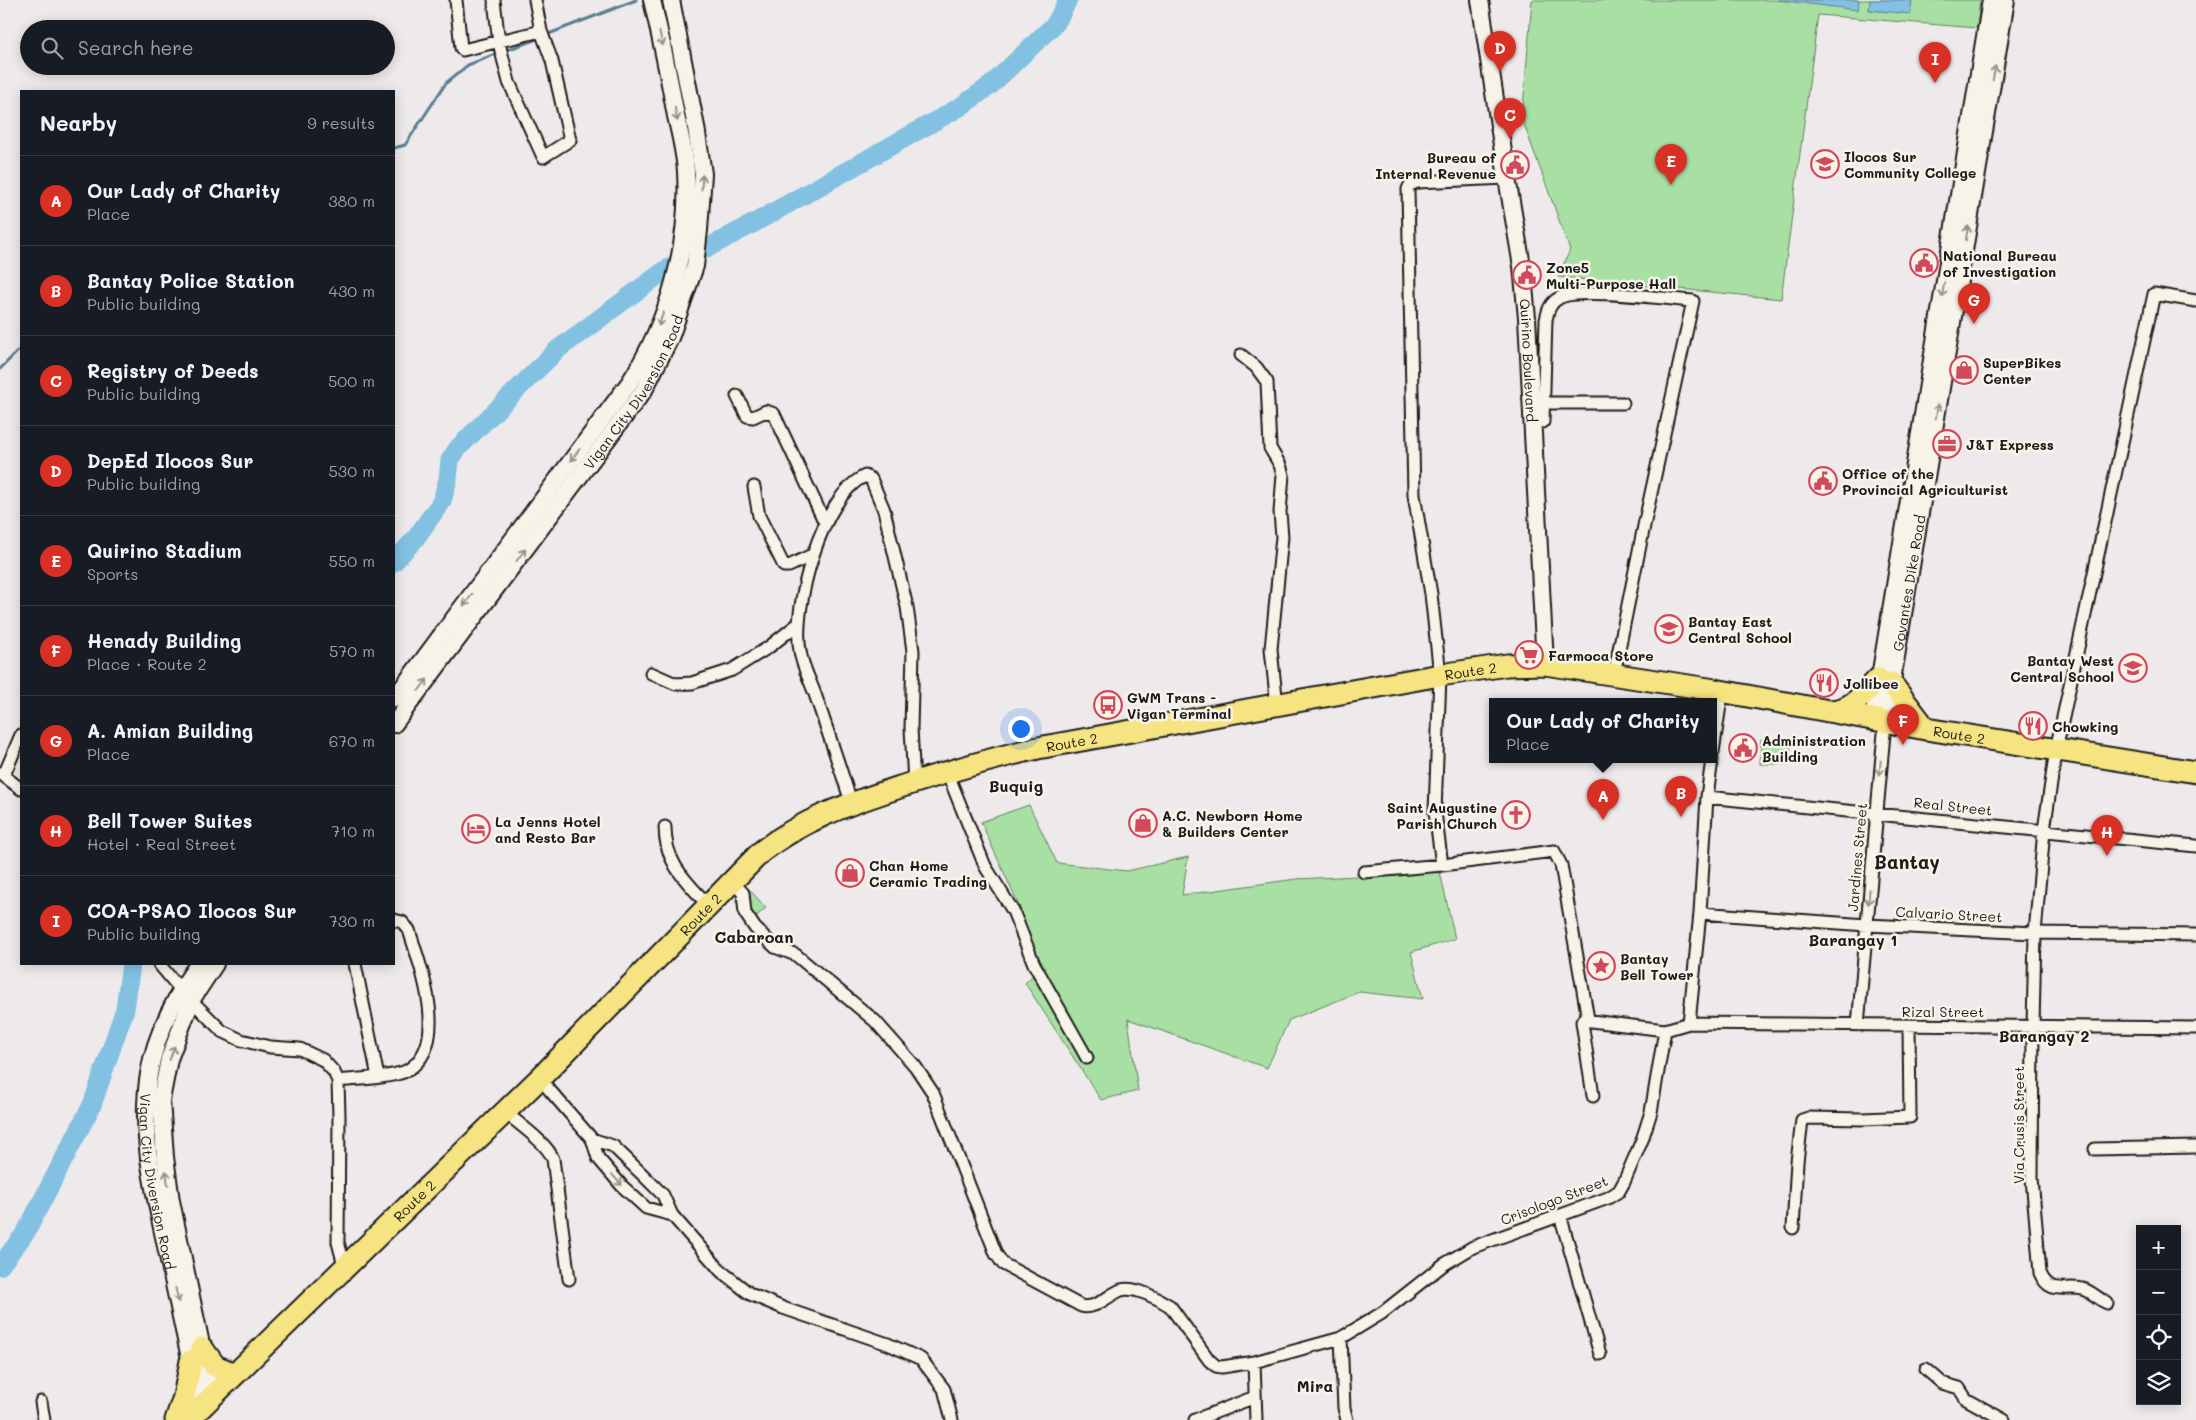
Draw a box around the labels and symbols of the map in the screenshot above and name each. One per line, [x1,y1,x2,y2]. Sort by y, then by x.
one-way arrow [657,31,666,47]
pin: D [1484,31,1516,72]
pin: I [1919,42,1951,83]
one-way arrow [1989,65,1999,81]
pin: C [1494,98,1526,139]
one-way arrow [672,106,681,122]
pin: E [1655,144,1687,185]
place label: Ilocos Sur Community College [1844,147,1976,182]
place label: Bureau of Internal Revenue [1375,148,1497,183]
school or university icon: Ilocos Sur Community College [1810,149,1840,179]
public building icon: Bureau of Internal Revenue [1500,150,1530,180]
one-way arrow [697,174,707,190]
one-way arrow [1962,226,1972,242]
place label: National Bureau of Investigation [1943,246,2057,281]
public building icon: National Bureau of Investigation [1909,248,1939,278]
place label: Zone5 Multi-Purpose Hall [1546,258,1676,293]
public building icon: Zone5 Multi-Purpose Hall [1512,260,1542,290]
one-way arrow [1937,281,1947,297]
pin: G [1958,283,1990,324]
street label: Quirino Boulevard [1516,298,1542,423]
one-way arrow [656,310,666,326]
street label: Vigan City Diversion Road [579,312,687,473]
place label: SuperBikes Center [1983,353,2061,388]
shop icon: SuperBikes Center [1949,355,1979,385]
one-way arrow [1932,403,1942,419]
office icon: J&T Express [1932,429,1962,459]
place label: J&T Express [1966,435,2054,454]
one-way arrow [570,448,580,462]
place label: Office of the Provincial Agriculturist [1842,464,2008,499]
public building icon: Office of the Provincial Agriculturist [1808,466,1838,496]
street label: Govantes Dike Road [1888,513,1929,653]
one-way arrow [515,549,526,562]
one-way arrow [462,593,473,606]
place label: Bantay East Central School [1688,612,1792,647]
school or university icon: Bantay East Central School [1654,614,1684,644]
supermarket icon: Farmoca Store [1514,640,1544,670]
place label: Farmoca Store [1548,646,1654,665]
place label: Bantay West Central School [2010,651,2114,686]
school or university icon: Bantay West Central School [2118,653,2148,683]
street label: Route 2 [1443,657,1498,684]
restaurant icon: Jollibee [1809,668,1839,698]
place label: Jollibee [1843,674,1899,693]
one-way arrow [418,678,428,692]
place label: GWM Trans - Vigan Terminal [1127,688,1231,723]
bus stop icon: GWM Trans - Vigan Terminal [1093,690,1123,720]
pin: F [1887,704,1919,745]
restaurant icon: Chowking [2018,711,2048,741]
your location [1008,716,1034,742]
place label: Chowking [2052,717,2118,736]
street label: Route 2 [1932,721,1986,748]
street label: Route 2 [1044,728,1099,756]
place label: Administration Building [1762,731,1866,766]
public building icon: Administration Building [1728,733,1758,763]
one-way arrow [1875,759,1885,775]
district label: Buquig [989,775,1043,796]
pin: B [1665,776,1697,817]
pin: A [1587,779,1619,820]
street label: Real Street [1913,792,1993,820]
place label: Saint Augustine Parish Church [1387,798,1497,833]
church icon: Saint Augustine Parish Church [1501,800,1531,830]
street label: Jardines Street [1843,802,1871,912]
place label: A.C. Newborn Home & Builders Center [1162,806,1303,841]
shop icon: A.C. Newborn Home & Builders Center [1128,808,1158,838]
place label: La Jenns Hotel and Resto Bar [495,812,601,847]
hotel icon: La Jenns Hotel and Resto Bar [461,814,491,844]
pin: H [2091,815,2123,856]
district label: Bantay [1874,849,1940,874]
place label: Chan Home Ceramic Trading [869,856,987,891]
shop icon: Chan Home Ceramic Trading [835,858,865,888]
street label: Route 2 [675,889,725,939]
one-way arrow [1864,889,1874,905]
street label: Calvario Street [1895,902,2003,926]
district label: Cabaroan [715,926,793,947]
district label: Barangay 1 [1809,929,1897,950]
place label: Bantay Bell Tower [1620,949,1694,984]
place icon: Bantay Bell Tower [1586,951,1616,981]
street label: Rizal Street [1902,1002,1984,1021]
district label: Barangay 2 [1999,1025,2089,1046]
one-way arrow [167,1045,177,1061]
street label: Via Crusis Street [2009,1066,2028,1184]
street label: Vigan City Diversion Road [136,1093,180,1271]
one-way arrow [162,1170,172,1186]
street label: Crisologo Street [1498,1171,1610,1229]
one-way arrow [611,1173,623,1186]
street label: Route 2 [389,1176,439,1225]
one-way arrow [173,1287,182,1303]
district label: Mira [1297,1375,1333,1396]

